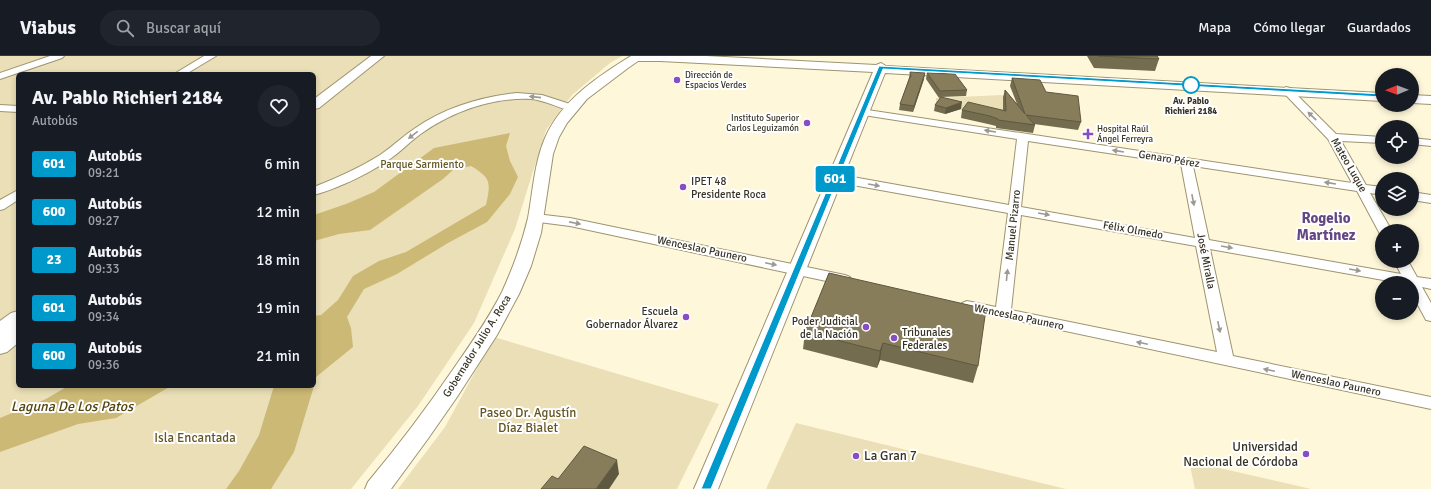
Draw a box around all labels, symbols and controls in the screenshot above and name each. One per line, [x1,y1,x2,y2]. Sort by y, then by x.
search box [100,10,380,46]
text: Viabus [20,16,76,40]
icon: search [114,17,136,39]
text: Buscar aquí [146,19,221,37]
text: Mapa [1198,19,1231,36]
text: Cómo llegar [1253,19,1325,36]
text: Guardados [1347,19,1411,36]
north arrow [1375,68,1419,112]
map controls [1375,68,1419,320]
place label: Dirección de Espacios Verdes [685,70,746,91]
marker: Dirección de Espacios Verdes [672,75,682,85]
marker: Av. Pablo Richieri 2184 [1182,76,1200,94]
button: heart [258,85,300,127]
text: Av. Pablo Richieri 2184 [32,86,223,110]
one-way arrow [529,93,541,100]
place label: Av. Pablo Richieri 2184 [1165,96,1217,117]
one-way arrow [1307,111,1317,121]
text: Autobús [32,113,78,129]
place label: Instituto Superior Carlos Leguizamón [726,113,800,134]
marker: Instituto Superior Carlos Leguizamón [802,118,812,128]
button: locate [1375,120,1419,164]
place label: Hospital Raúl Ángel Ferreyra [1097,124,1154,145]
one-way arrow [984,128,996,134]
marker: Hospital Raúl Ángel Ferreyra [1082,128,1094,140]
one-way arrow [408,130,419,139]
street label: Mateo Luque [1328,136,1370,194]
text: Autobús [88,147,142,165]
one-way arrow [1112,148,1124,154]
street label: Genaro Pérez [1137,148,1201,170]
text: 601 [43,155,65,172]
text: 6 min [264,155,300,173]
park label: Parque Sarmiento [380,158,464,171]
text: 09:21 [88,165,120,181]
line badge: 601 [812,166,858,192]
text: 601 [824,170,846,187]
button: layers [1375,172,1419,216]
place label: IPET 48 Presidente Roca [691,175,767,201]
one-way arrow [1324,180,1336,186]
marker: IPET 48 Presidente Roca [678,182,688,192]
one-way arrow [868,182,880,188]
street label: Manuel Pizarro [1003,189,1023,261]
one-way arrow [1191,193,1197,206]
text: Autobús [88,195,142,213]
text: 600 [43,203,65,220]
text: 12 min [256,203,300,221]
district label: Rogelio Martínez [1296,209,1356,244]
one-way arrow [1038,212,1050,218]
text: 09:27 [88,213,120,229]
street label: Félix Olmedo [1102,218,1164,242]
one-way arrow [569,220,581,226]
button: + [1375,224,1419,268]
street label: José Miralla [1194,232,1218,290]
street label: Wenceslao Paunero [656,233,748,265]
text: Autobús [88,243,142,261]
one-way arrow [1221,244,1233,250]
text: 23 [46,251,62,268]
text: 18 min [256,251,300,269]
text: 09:33 [88,261,120,277]
one-way arrow [765,261,777,267]
one-way arrow [1349,267,1361,273]
one-way arrow [1004,269,1011,281]
button: − [1375,276,1419,320]
text: Autobús [88,291,142,309]
street label: Gobernador Julio A. Roca [440,292,514,400]
text: 601 [43,299,65,316]
text: 19 min [256,299,300,317]
street label: Wenceslao Paunero [973,301,1065,333]
place label: Escuela Gobernador Álvarez [586,305,678,331]
text: 09:34 [88,309,120,325]
marker: Escuela Gobernador Álvarez [681,312,691,322]
place label: Poder Judicial de la Nación [792,315,858,341]
one-way arrow [1217,321,1223,333]
marker: Poder Judicial de la Nación [861,322,871,332]
place label: Tribunales Federales [902,326,951,352]
marker: Tribunales Federales [889,333,899,343]
text: Autobús [88,339,142,357]
one-way arrow [1136,339,1148,345]
text: 600 [43,347,65,364]
text: 21 min [256,347,300,365]
text: 09:36 [88,357,120,373]
one-way arrow [1263,366,1276,372]
street label: Wenceslao Paunero [1290,367,1382,399]
water label: Laguna De Los Patos [11,398,135,415]
park label: Paseo Dr. Agustín Díaz Bialet [480,405,576,436]
park label: Isla Encantada [154,430,236,446]
place label: Universidad Nacional de Córdoba [1183,439,1298,470]
place label: La Gran 7 [864,448,917,464]
marker: Universidad Nacional de Córdoba [1301,449,1311,459]
marker: La Gran 7 [851,451,861,461]

